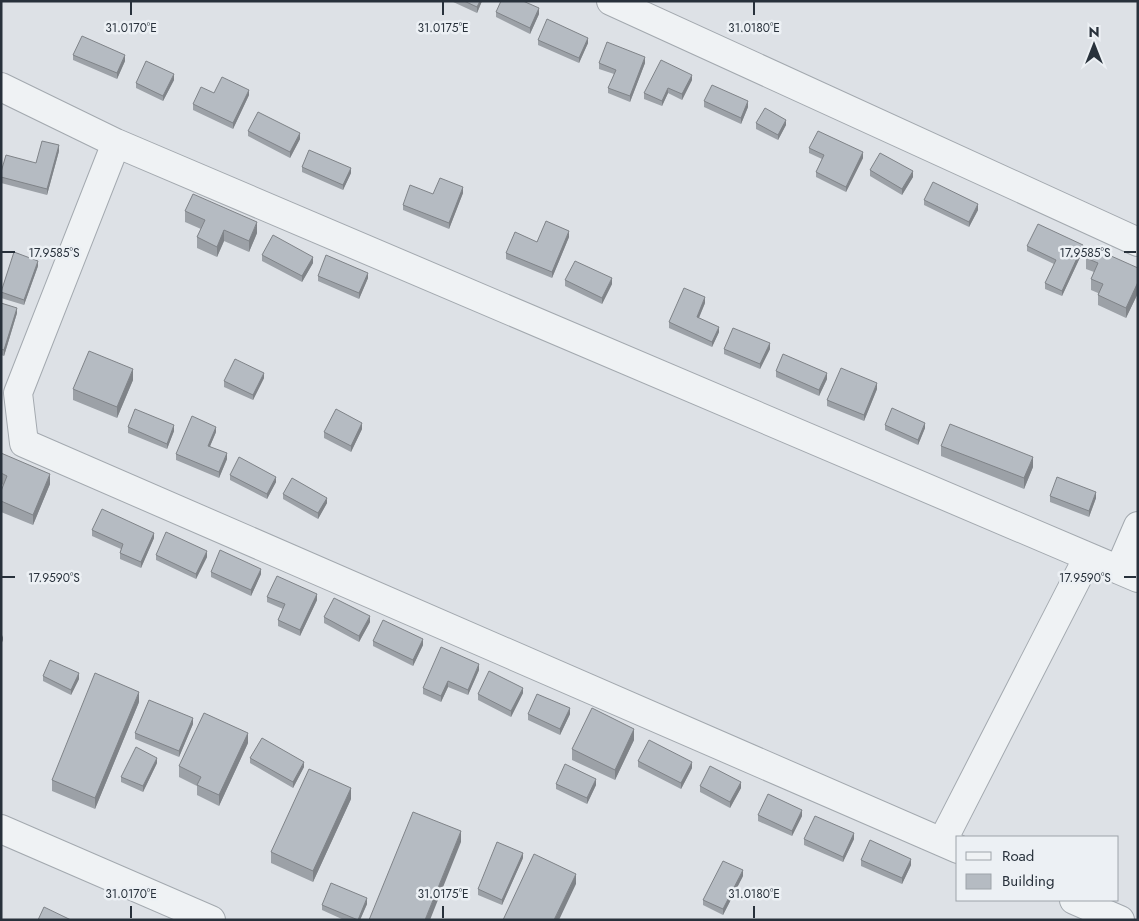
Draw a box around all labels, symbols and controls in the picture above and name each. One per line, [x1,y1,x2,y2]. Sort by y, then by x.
text: 31.0170°E [105,19,157,37]
text: 31.0175°E [417,19,469,37]
text: 31.0180°E [728,19,780,37]
north arrow [1069,20,1119,70]
text: N [1088,22,1100,42]
text: 17.9585°S [28,244,80,262]
text: 17.9585°S [1059,244,1111,262]
text: 17.9590°S [28,569,80,587]
text: 17.9590°S [1059,569,1111,587]
legend [956,836,1119,901]
text: Road [1002,845,1034,867]
text: Building [1002,870,1054,892]
text: 31.0170°E [105,885,157,903]
text: 31.0175°E [417,885,469,903]
text: 31.0180°E [728,885,780,903]

